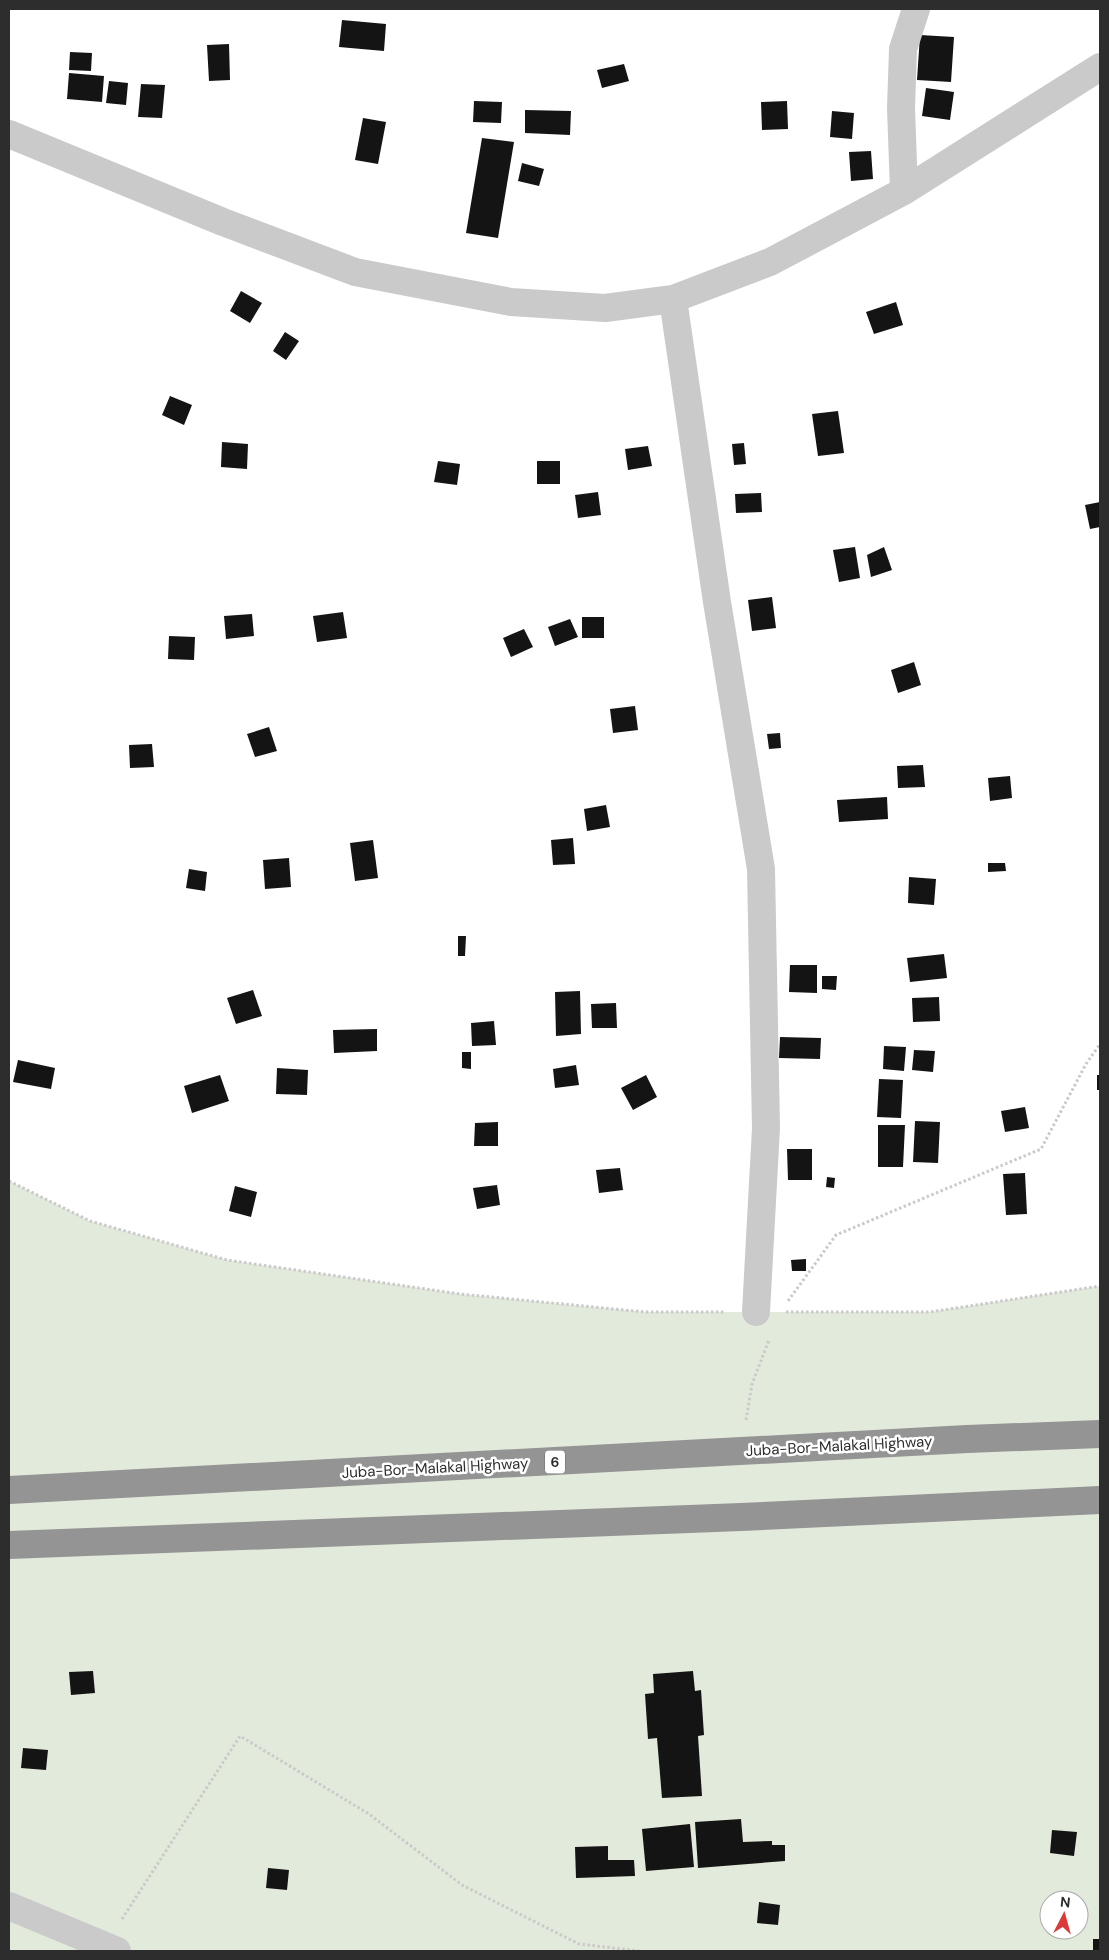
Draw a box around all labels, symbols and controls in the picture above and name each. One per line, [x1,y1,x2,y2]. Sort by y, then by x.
street label: Juba-Bor-Malakal Highway [745,1431,934,1461]
road number: 6 [545,1450,565,1474]
street label: Juba-Bor-Malakal Highway [341,1453,530,1483]
north arrow [1039,1890,1089,1940]
text: N [1059,1893,1071,1912]

